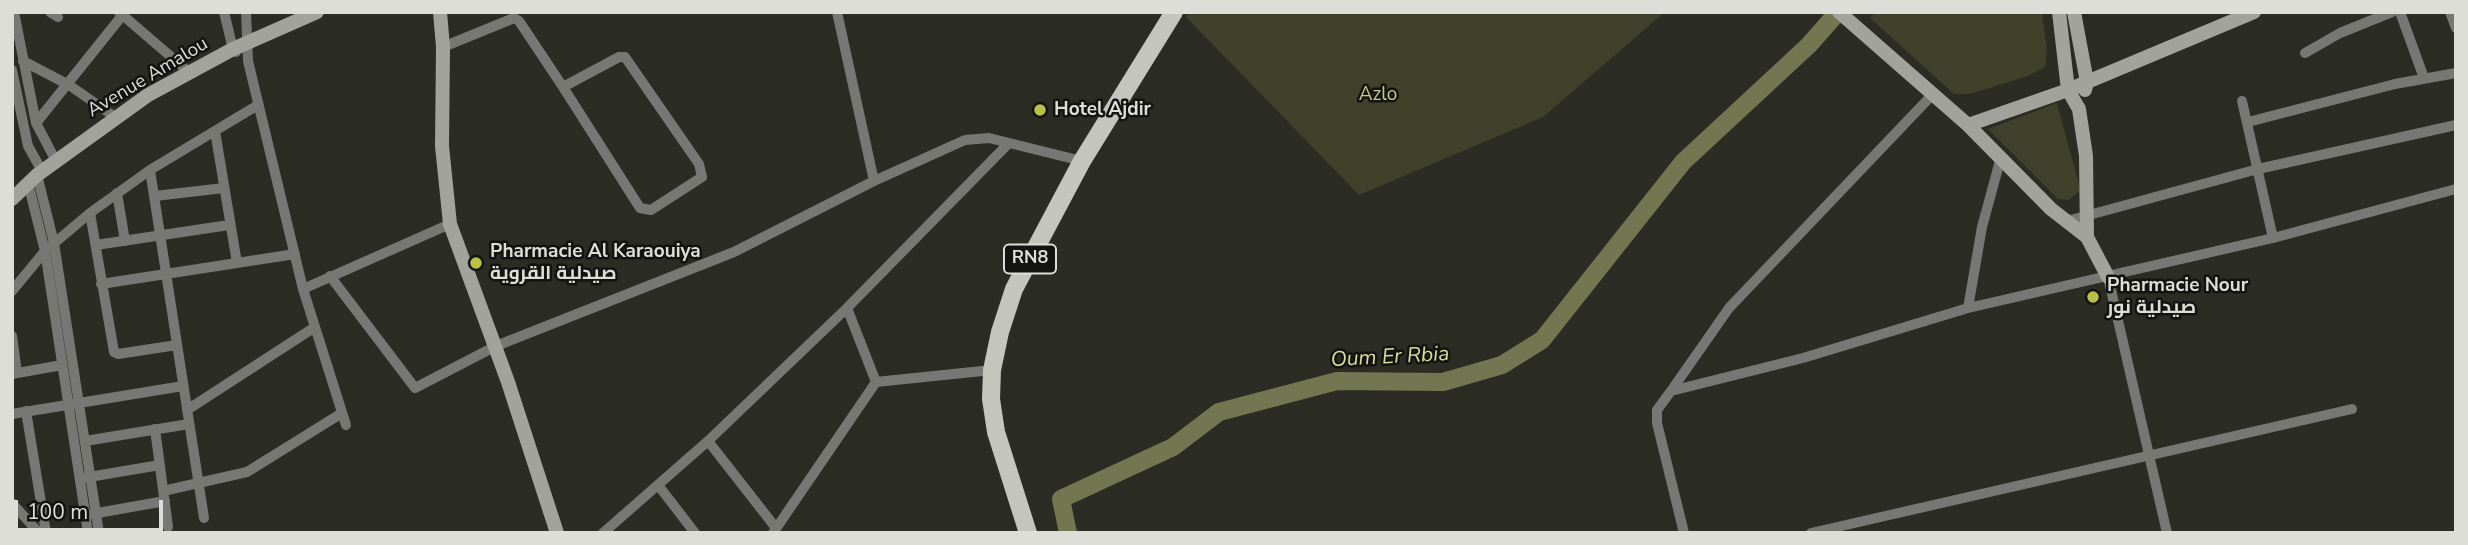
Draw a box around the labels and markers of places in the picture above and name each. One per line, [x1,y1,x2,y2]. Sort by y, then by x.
place label: Hotel Ajdir [1054,99,1151,121]
marker: Hotel Ajdir [1032,102,1048,118]
place label: Pharmacie Al Karaouiya صيدلية القروية [490,241,701,285]
marker: Pharmacie Al Karaouiya صيدلية القروية [468,255,484,271]
place label: Pharmacie Nour صيدلية نور [2107,275,2248,319]
marker: Pharmacie Nour صيدلية نور [2085,289,2101,305]

